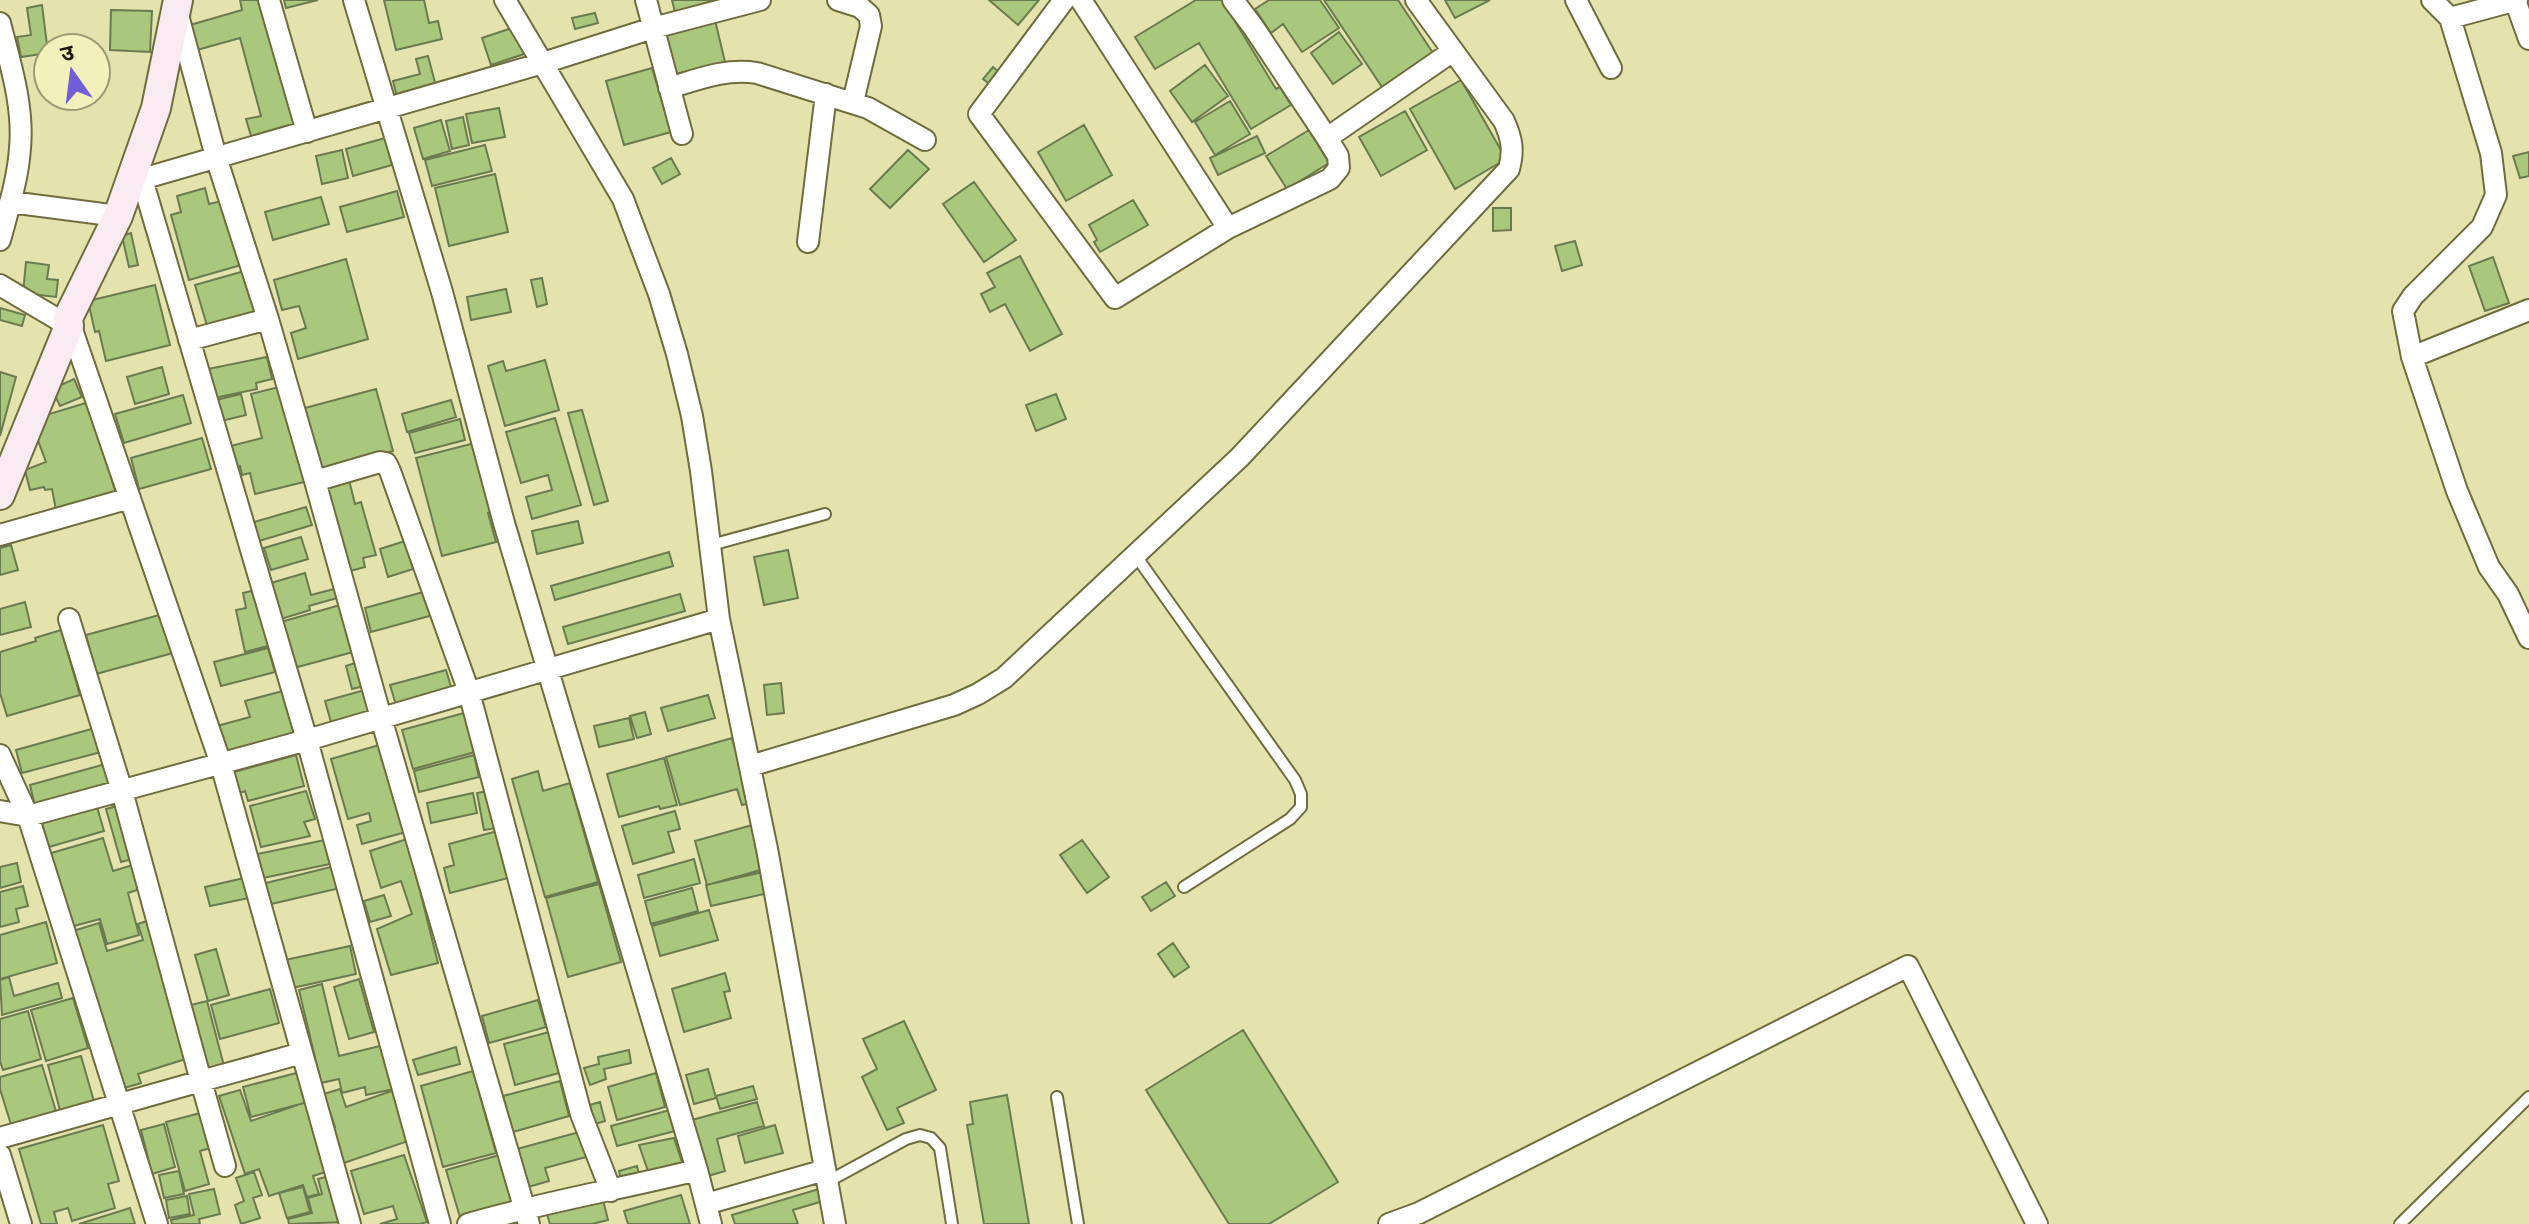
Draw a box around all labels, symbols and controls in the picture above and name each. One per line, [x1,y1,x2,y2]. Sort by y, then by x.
north arrow [32,32,112,112]
text: उ [57,36,79,71]

